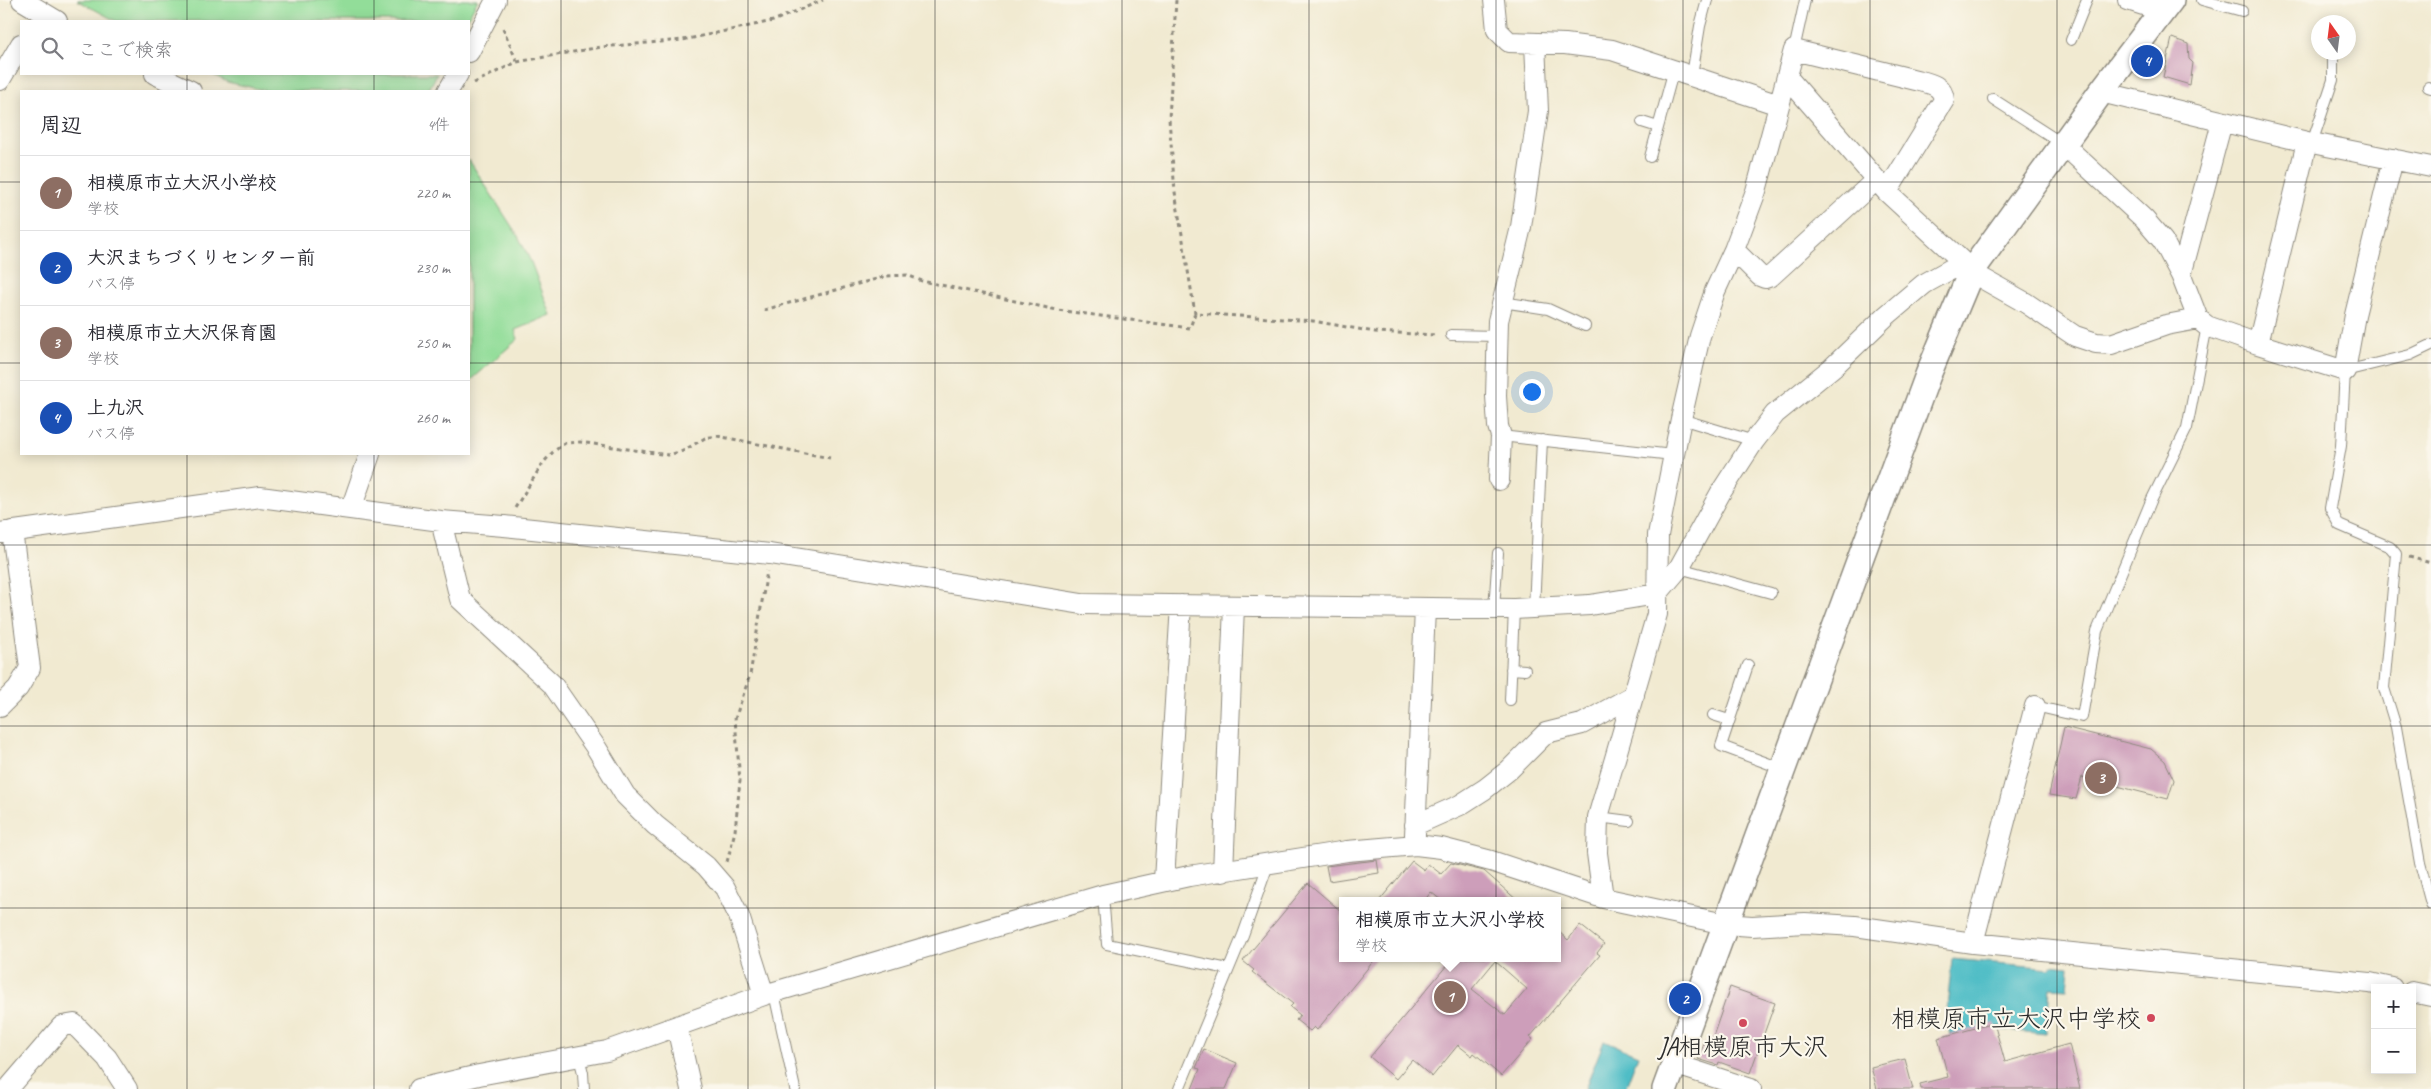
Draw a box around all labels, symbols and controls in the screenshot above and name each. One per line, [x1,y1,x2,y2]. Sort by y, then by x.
north arrow [2311,15,2356,60]
search box [20,20,470,75]
icon: search [38,34,66,62]
text: ここで検索 [78,38,173,62]
pin: 4 [2131,42,2163,80]
text: 周辺 [40,112,82,138]
text: 4件 [427,115,450,135]
text: 相模原市立大沢小学校 [87,171,277,195]
text: 1 [52,183,60,203]
text: 220 m [416,183,450,203]
text: 学校 [87,199,119,219]
text: 大沢まちづくりセンター前 [87,246,316,270]
text: 2 [52,258,60,278]
text: 230 m [416,258,450,278]
text: バス停 [87,274,135,294]
text: 相模原市立大沢保育園 [87,321,277,345]
text: 3 [52,333,60,353]
text: 250 m [416,333,450,353]
text: 学校 [87,349,119,369]
your location [1519,379,1545,405]
text: 上九沢 [87,396,144,420]
text: 4 [52,408,60,428]
text: 260 m [416,408,450,428]
text: バス停 [87,424,135,444]
pin: 3 [2085,759,2117,797]
popup [1339,897,1561,962]
text: 相模原市立大沢小学校 [1355,908,1545,932]
text: 学校 [1355,936,1387,956]
pin: 1 [1434,978,1466,1016]
pin: 2 [1669,980,1701,1018]
map controls [2371,984,2416,1074]
button: + [2371,984,2416,1029]
place label: 相模原市立大沢中学校 [1891,1003,2141,1035]
marker: 相模原市立大沢中学校 [2145,1012,2157,1024]
marker: JA相模原市大沢 [1737,1017,1749,1029]
button: − [2371,1029,2416,1074]
place label: JA相模原市大沢 [1657,1031,1828,1063]

